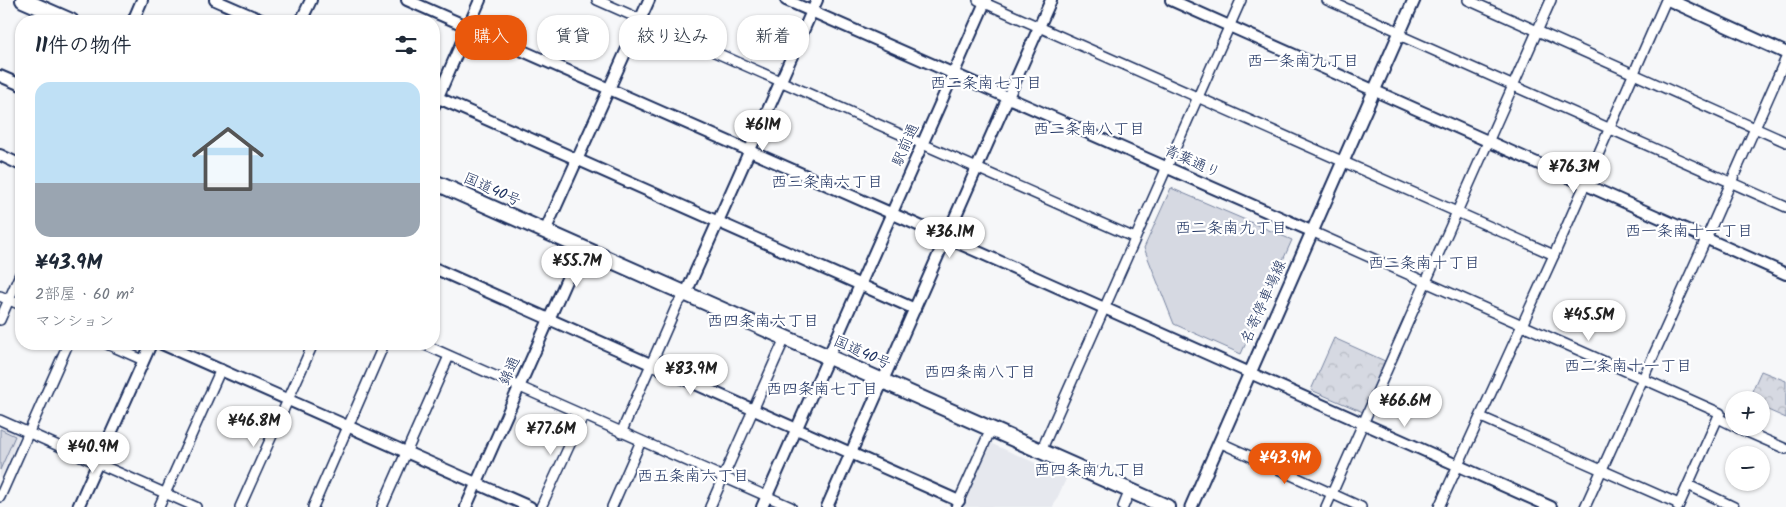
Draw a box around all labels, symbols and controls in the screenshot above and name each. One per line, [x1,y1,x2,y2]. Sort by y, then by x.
chip: 購入 [455,15,527,60]
chip: 賃貸 [537,15,609,60]
chip: 絞り込み [619,15,727,60]
chip: 新着 [737,15,809,60]
text: 11件の物件 [35,30,132,63]
icon: filters [392,31,420,59]
district label: 西一条南九丁目 [1247,49,1359,74]
district label: 西二条南七丁目 [930,71,1042,96]
pin: ¥61M [733,110,793,152]
text: ¥61M [745,113,781,138]
icon: home [183,114,273,204]
district label: 西二条南八丁目 [1033,117,1145,142]
street label: 駅前通 [886,120,926,170]
street label: 青葉通り [1160,139,1224,185]
pin: ¥76.3M [1533,152,1615,194]
text: ¥76.3M [1549,155,1599,180]
street label: 国道40号 [459,167,525,213]
district label: 西三条南六丁目 [771,170,883,195]
pin: ¥36.1M [909,216,991,259]
district label: 西二条南九丁目 [1175,216,1287,241]
district label: 西一条南十一丁目 [1625,219,1753,244]
text: ¥36.1M [926,220,974,245]
pin: ¥55.7M [536,246,618,288]
text: ¥43.9M [35,247,102,280]
text: ¥55.7M [552,249,602,274]
district label: 西二条南十丁目 [1368,251,1480,276]
street label: 名寄停車場線 [1235,256,1293,348]
text: 2部屋 · 60 m² [35,282,134,307]
pin: ¥45.5M [1548,300,1630,342]
text: ¥45.5M [1564,303,1614,328]
text: マンション [35,309,114,334]
district label: 西四条南六丁目 [707,309,819,334]
street label: 国道40号 [829,330,895,376]
street label: 錦通 [493,352,527,390]
pin: ¥83.9M [650,354,732,396]
district label: 西二条南十一丁目 [1564,354,1692,379]
text: ¥83.9M [665,357,717,382]
district label: 西四条南八丁目 [924,360,1036,385]
district label: 西四条南七丁目 [766,377,878,402]
pin: ¥66.6M [1364,386,1446,428]
text: ¥66.6M [1379,389,1431,414]
map controls [1725,391,1770,491]
button: + [1725,391,1770,436]
pin: ¥46.8M [213,406,295,448]
text: ¥46.8M [228,409,280,434]
pin: ¥77.6M [510,414,592,456]
text: ¥77.6M [526,417,576,442]
pin: ¥40.9M [52,432,134,474]
text: ¥40.9M [68,435,118,460]
pin: ¥43.9M [1244,442,1326,485]
text: ¥43.9M [1259,446,1311,471]
button: − [1725,446,1770,491]
district label: 西四条南九丁目 [1034,458,1146,483]
district label: 西五条南六丁目 [637,464,749,489]

